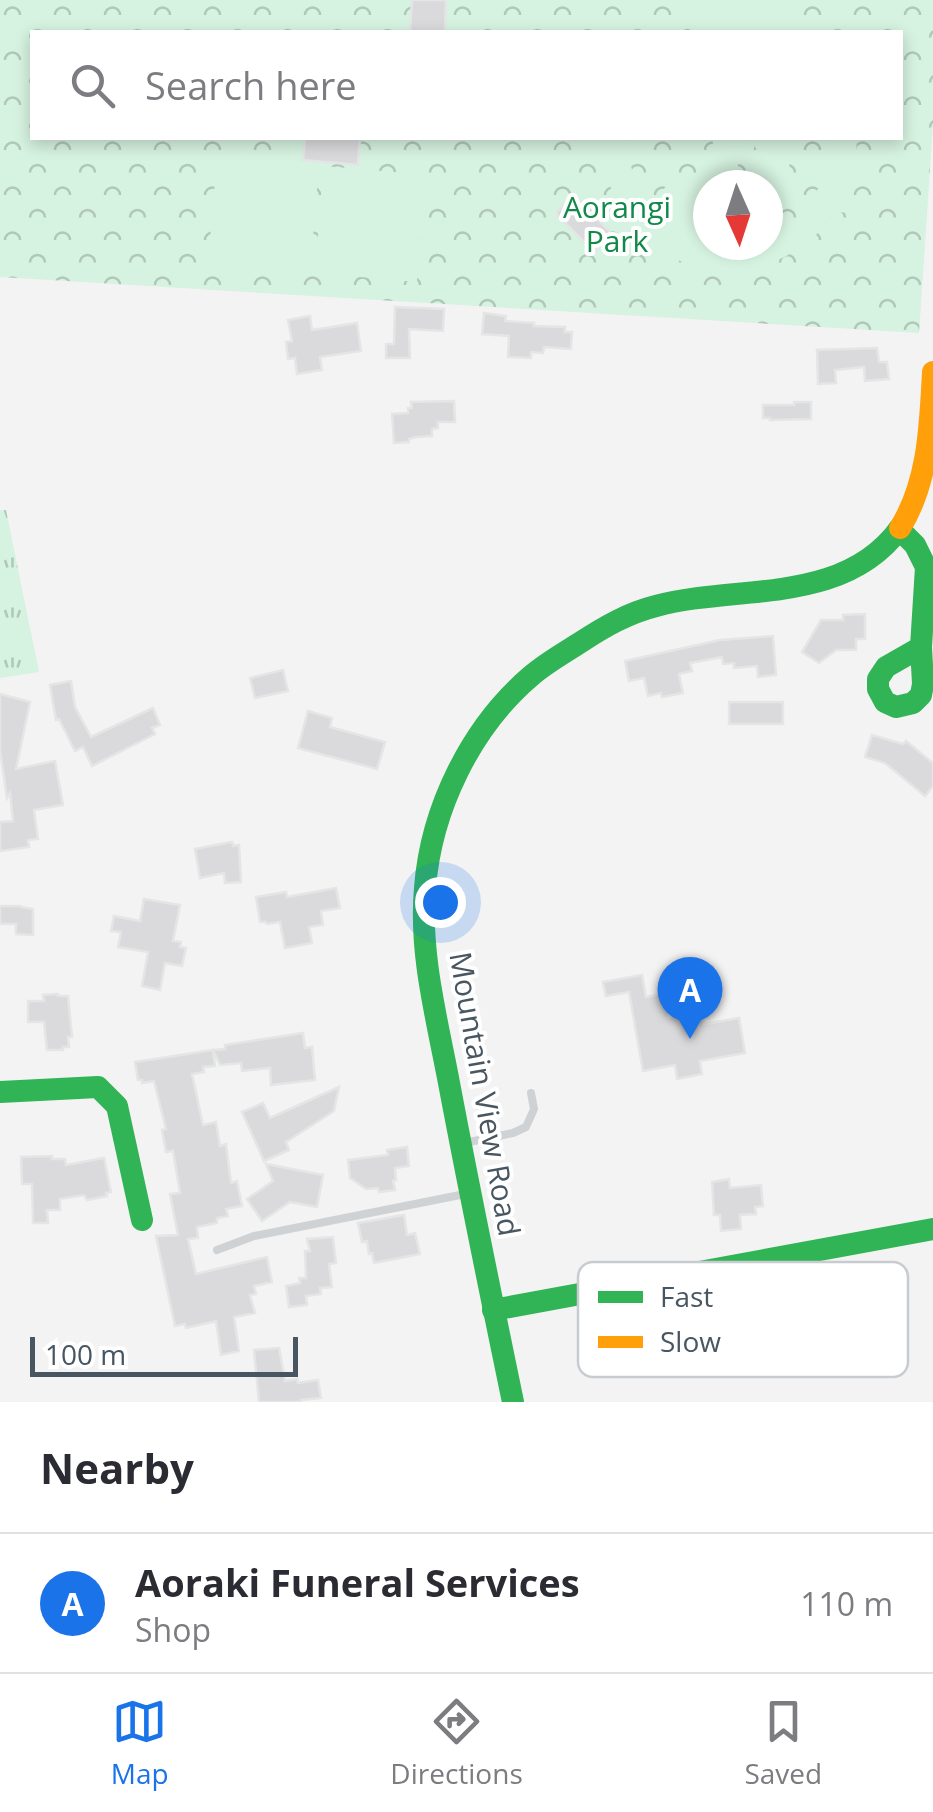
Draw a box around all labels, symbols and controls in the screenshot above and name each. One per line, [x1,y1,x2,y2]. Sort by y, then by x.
search box [30,30,903,140]
icon: search [65,58,120,113]
text: Search here [145,59,357,111]
north arrow [693,170,783,260]
park label: Aorangi Park [563,186,671,261]
your location [415,877,466,928]
street label: Mountain View Road [440,948,531,1239]
pin: A [658,956,722,1039]
legend [578,1262,908,1377]
text: Fast [660,1277,713,1315]
text: Slow [660,1322,721,1360]
scale bar [30,1332,298,1376]
text: 100 m [45,1335,126,1373]
text: Nearby [40,1439,194,1496]
text: Aoraki Funeral Services [135,1556,580,1608]
text: A [61,1582,84,1625]
text: 110 m [800,1582,893,1625]
text: Shop [135,1608,211,1651]
tab: Map [111,1694,169,1792]
tab: Directions [390,1694,523,1792]
tab: Saved [744,1694,822,1792]

